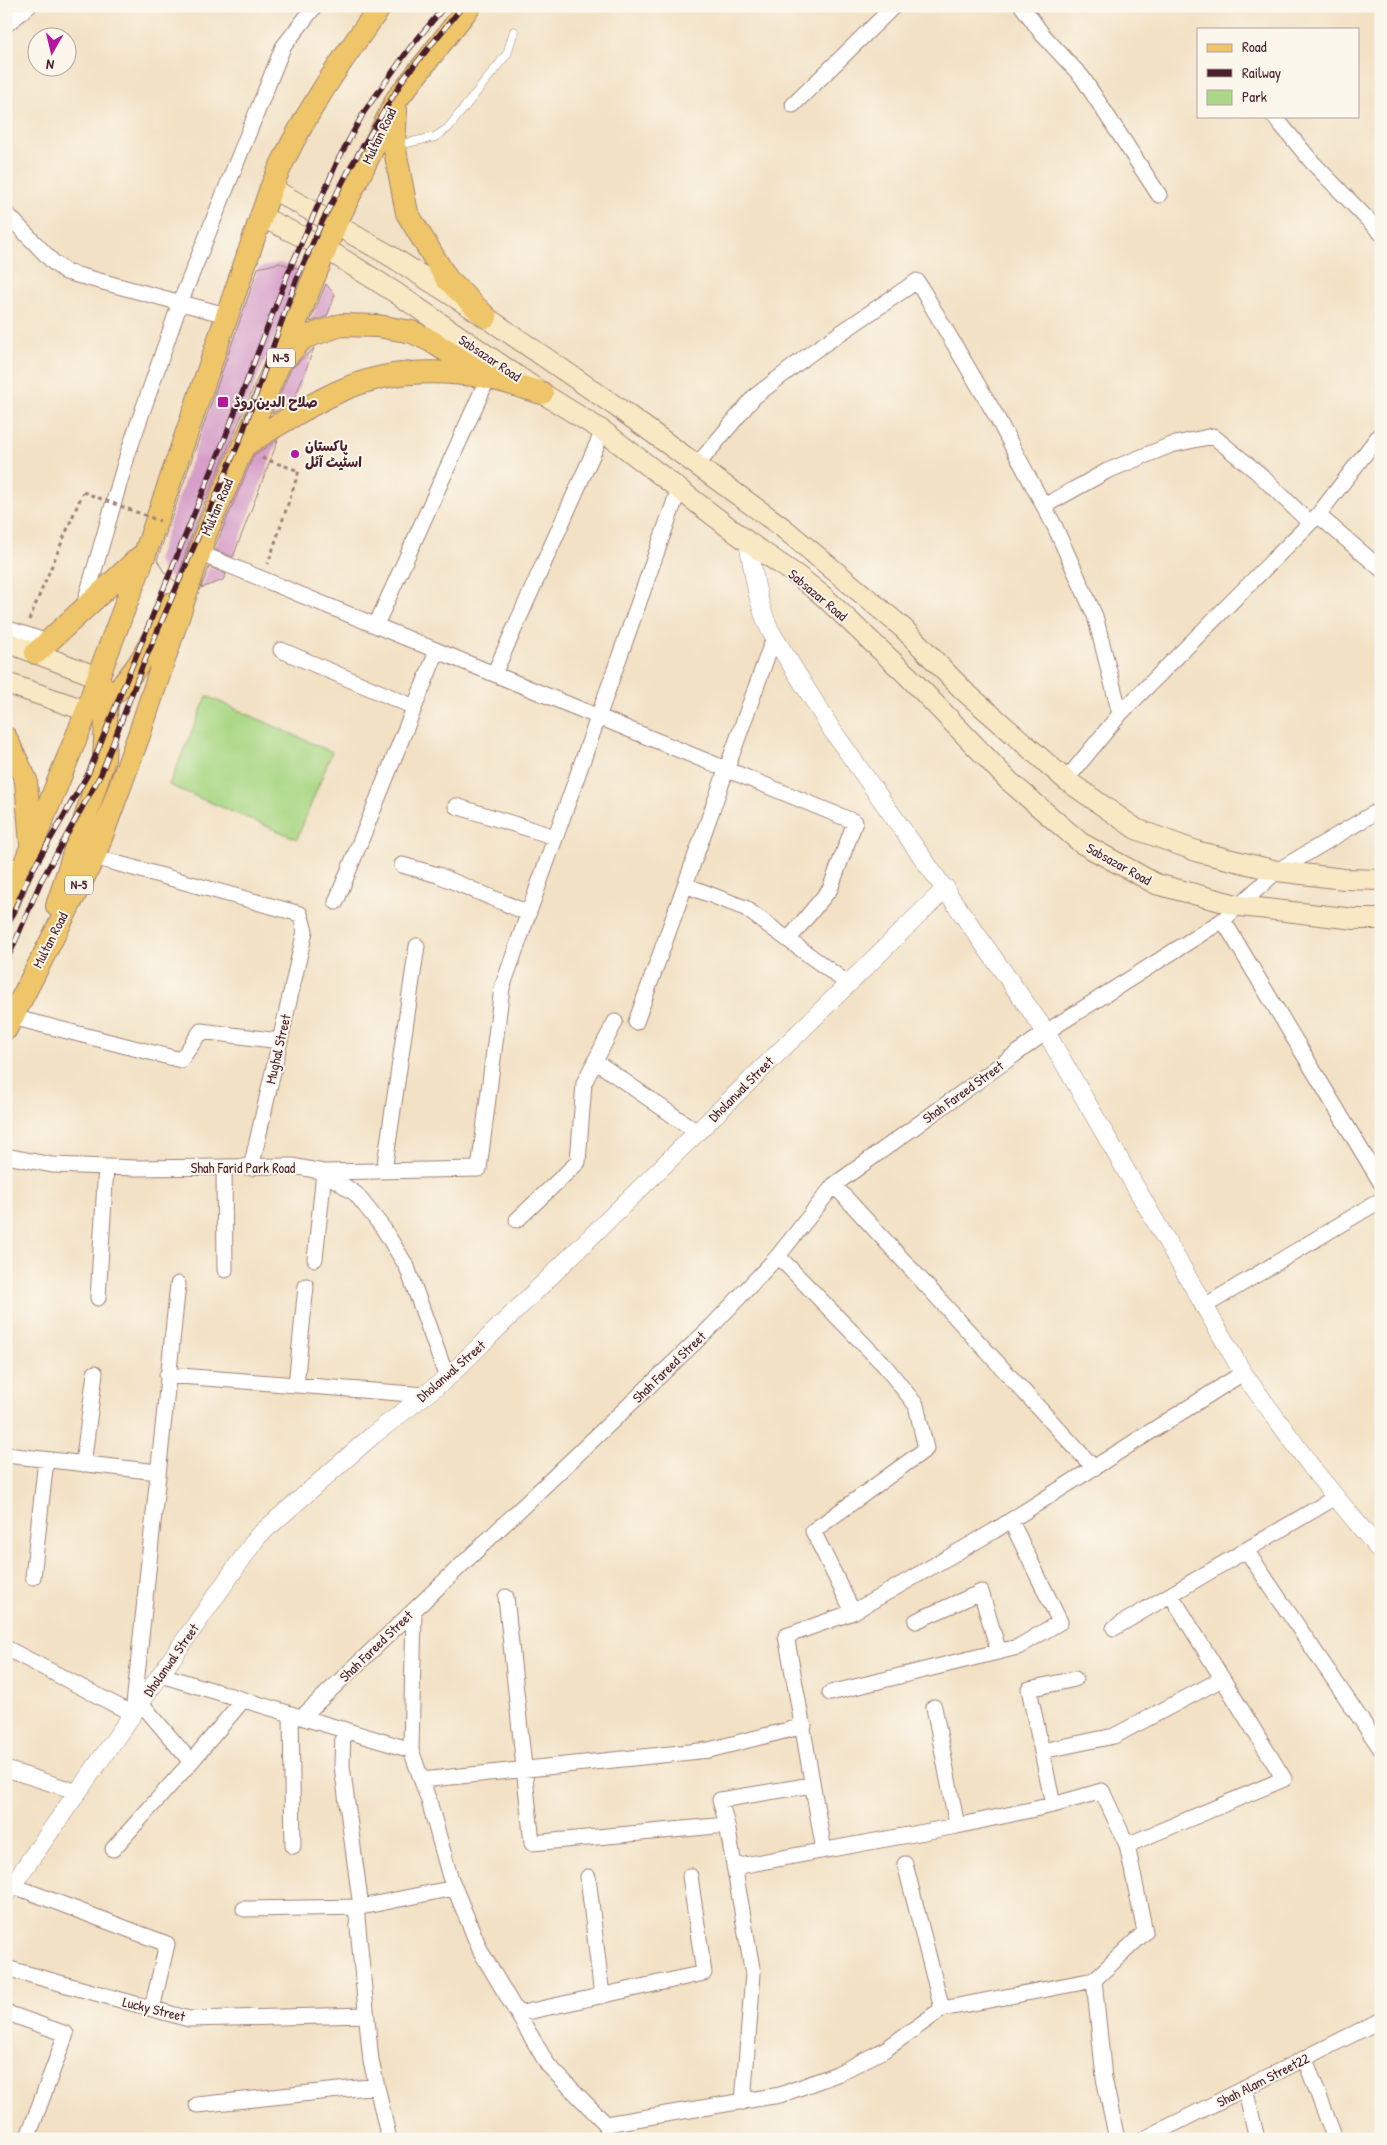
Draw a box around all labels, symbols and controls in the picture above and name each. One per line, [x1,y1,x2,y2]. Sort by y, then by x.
north arrow [28,28,78,78]
legend [1197,28,1360,118]
text: Road [1242,36,1267,57]
text: N [45,55,55,75]
text: Railway [1242,62,1281,83]
text: Park [1242,86,1267,107]
street label: Multan Road [357,104,401,167]
street label: Sabsazar Road [455,330,526,386]
road number: N-5 [267,348,295,368]
place label: صلاح الدین روڈ [234,392,318,411]
marker: صلاح الدین روڈ [216,395,230,409]
place label: پاکستان اسٹیٹ آئل [305,436,362,471]
marker: پاکستان اسٹیٹ آئل [289,448,301,460]
street label: Multan Road [196,475,237,538]
street label: Sabsazar Road [785,564,852,625]
street label: Sabsazar Road [1083,838,1156,889]
road number: N-5 [65,876,93,894]
street label: Multan Road [27,908,72,971]
street label: Mughal Street [260,1012,296,1086]
street label: Dholanwal Street [704,1052,778,1125]
street label: Shah Fareed Street [919,1056,1007,1127]
street label: Shah Farid Park Road [191,1158,296,1177]
street label: Shah Fareed Street [628,1327,710,1407]
street label: Dholanwal Street [412,1335,489,1406]
street label: Shah Fareed Street [335,1606,417,1686]
street label: Dholanwal Street [138,1619,203,1700]
street label: Lucky Street [121,1992,188,2026]
street label: Shah Alam Street22 [1213,2048,1313,2111]

